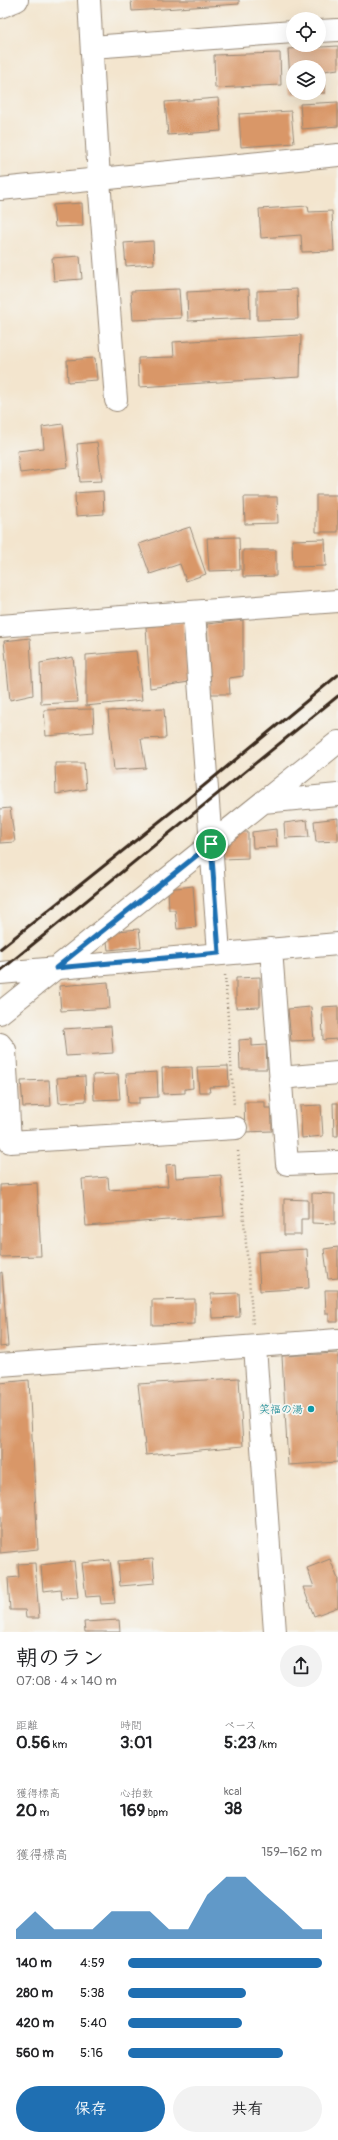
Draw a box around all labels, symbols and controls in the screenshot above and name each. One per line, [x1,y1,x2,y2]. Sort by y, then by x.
map controls [286,12,326,100]
button: locate [286,12,326,52]
button: layers [286,60,326,100]
pin [194,827,228,861]
icon: arrive [200,833,222,855]
place label: 笑福の湯 [259,1403,303,1416]
marker: 笑福の湯 [306,1404,316,1414]
text: 朝のラン [16,1644,104,1672]
button: share [280,1645,322,1687]
text: 07:08 · 4 × 140 m [16,1673,117,1689]
text: 距離 [16,1719,38,1732]
text: 時間 [120,1719,142,1732]
text: ペース [224,1719,256,1732]
text: 0.56 [16,1732,50,1753]
text: 3:01 [120,1732,152,1753]
text: 5:23 [224,1732,256,1753]
text: km [50,1738,67,1751]
text: /km [256,1738,277,1751]
text: kcal [224,1785,242,1798]
text: 獲得標高 [16,1787,60,1800]
text: 心拍数 [120,1787,153,1800]
text: 38 [224,1798,242,1819]
text: 20 [16,1800,37,1821]
text: 169 [120,1800,145,1821]
text: m [37,1806,49,1819]
text: bpm [145,1806,168,1819]
text: 159–162 m [261,1844,322,1860]
text: 獲得標高 [16,1847,68,1863]
text: 140 m [16,1955,52,1971]
text: 4:59 [80,1955,105,1971]
text: 280 m [16,1985,53,2001]
text: 5:38 [80,1985,104,2001]
text: 420 m [16,2015,54,2031]
text: 5:40 [80,2015,107,2031]
text: 560 m [16,2045,54,2061]
text: 5:16 [80,2045,103,2061]
button: 保存 [16,2086,165,2132]
button: 共有 [173,2086,322,2132]

